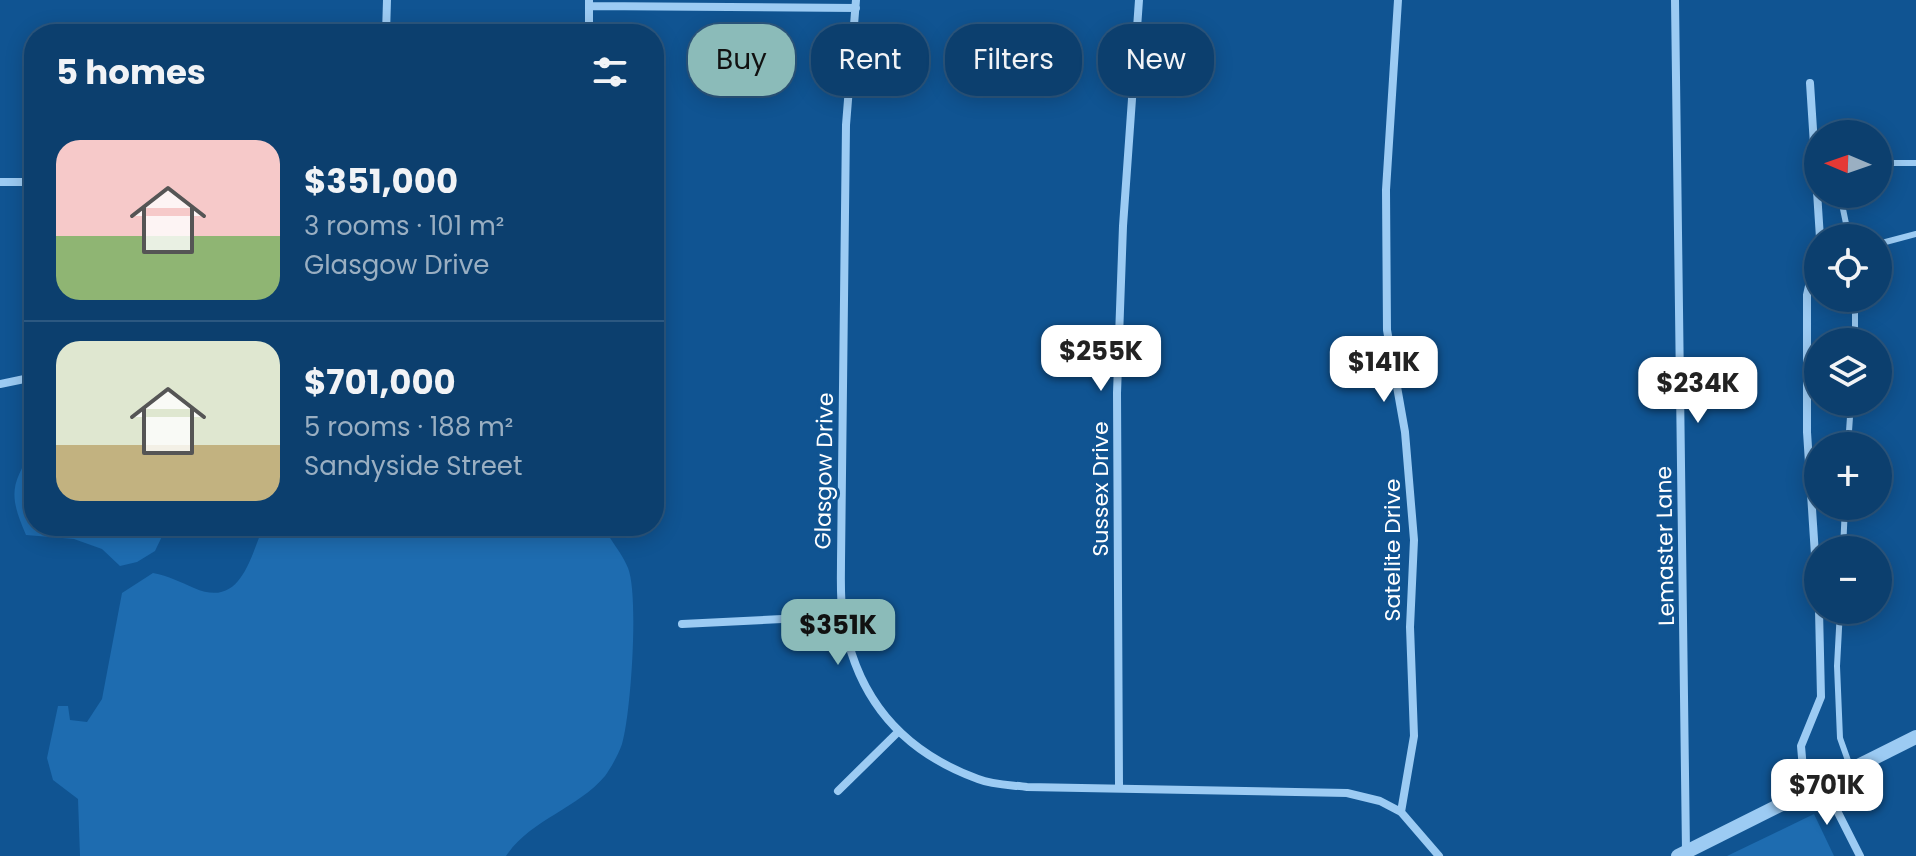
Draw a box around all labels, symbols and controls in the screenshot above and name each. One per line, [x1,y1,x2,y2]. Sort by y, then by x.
chip: Buy [688,24,795,96]
chip: Rent [811,24,929,96]
chip: Filters [945,24,1082,96]
chip: New [1098,24,1214,96]
text: 5 homes [56,48,206,96]
icon: filters [588,50,632,94]
north arrow [1804,120,1892,208]
map controls [1804,120,1892,624]
text: $351,000 [304,157,458,205]
icon: home [120,172,216,268]
text: 3 rooms · 101 m² [304,208,504,244]
button: locate [1804,224,1892,312]
text: Glasgow Drive [304,247,489,283]
pin: $255K [1045,325,1157,393]
button: layers [1804,328,1892,416]
text: $255K [1059,333,1143,369]
pin: $141K [1328,336,1440,404]
text: $141K [1348,344,1420,380]
pin: $234K [1642,357,1754,425]
text: $701,000 [304,358,456,406]
text: $234K [1656,365,1740,401]
icon: home [120,373,216,469]
street label: Glasgow Drive [807,392,841,550]
text: 5 rooms · 188 m² [304,409,513,445]
street label: Sussex Drive [1085,421,1116,557]
button: + [1804,432,1892,520]
text: Sandyside Street [304,448,522,484]
street label: Lemaster Lane [1648,466,1682,626]
street label: Satelite Drive [1377,479,1408,621]
button: − [1804,536,1892,624]
pin: $351K [782,599,894,667]
text: $351K [799,607,877,643]
pin: $701K [1771,759,1883,827]
text: $701K [1789,767,1865,803]

